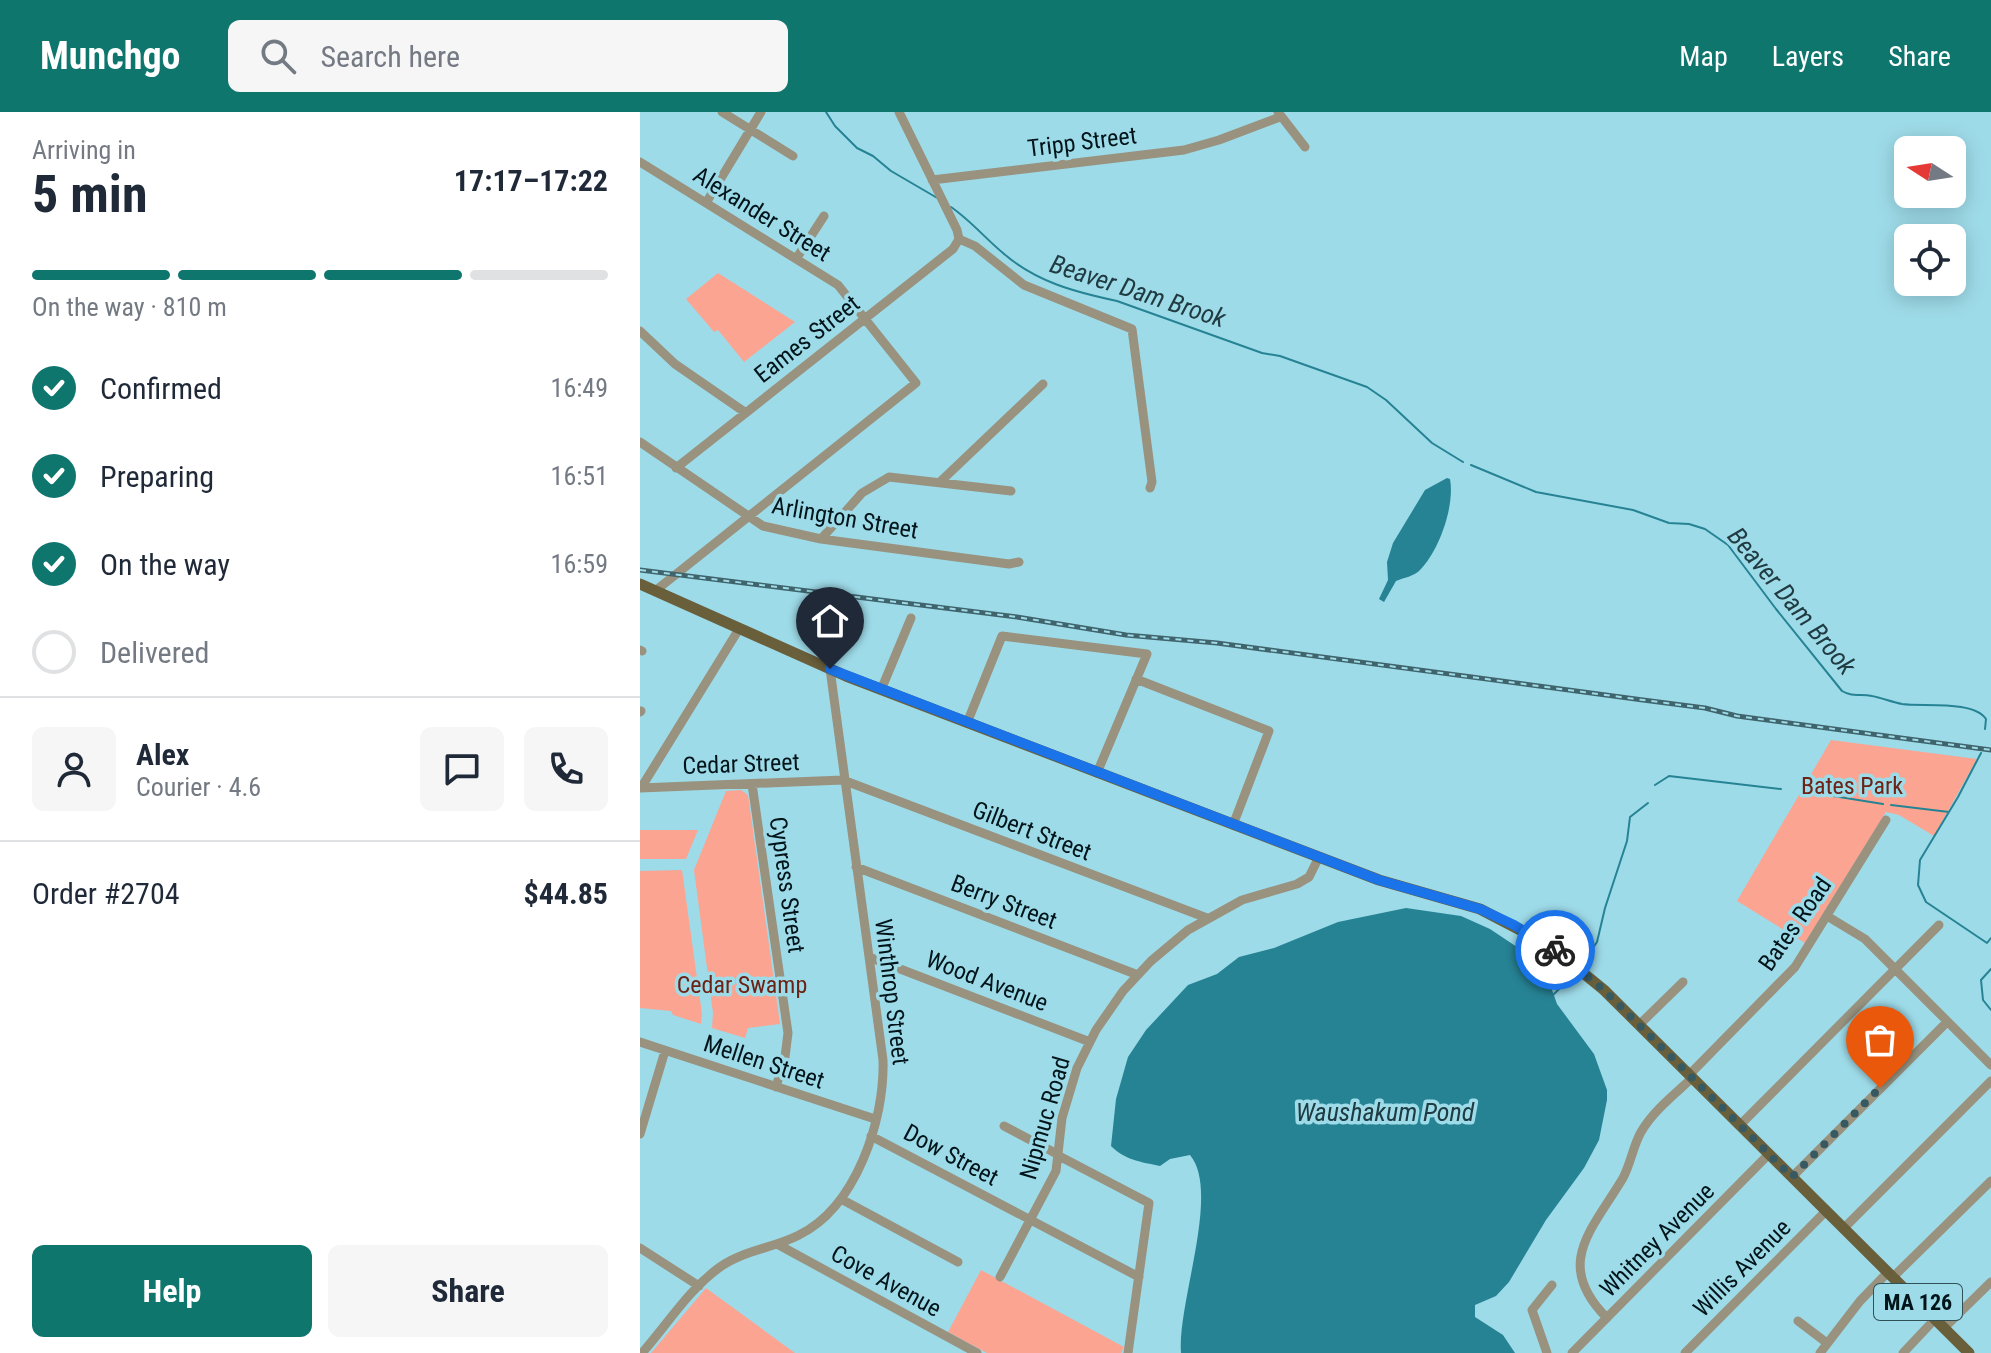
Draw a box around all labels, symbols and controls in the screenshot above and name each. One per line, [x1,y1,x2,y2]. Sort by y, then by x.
search box [228,20,788,92]
text: Munchgo [40,34,180,78]
icon: search [256,34,300,78]
text: Search here [320,39,460,74]
text: Map [1679,40,1728,73]
text: Layers [1772,40,1844,73]
text: Share [1888,40,1951,73]
street label: Tripp Street [1026,121,1138,163]
text: Arriving in [32,135,136,165]
north arrow [1894,136,1966,208]
map controls [1894,136,1966,296]
street label: Alexander Street [688,161,836,267]
text: 17:17–17:22 [454,163,608,198]
text: 5 min [32,164,148,225]
button: locate [1894,224,1966,296]
water label: Beaver Dam Brook [1046,248,1230,334]
street label: Eames Street [749,289,865,389]
text: On the way · 810 m [32,292,227,322]
icon: check [32,366,76,410]
text: Confirmed [100,371,222,406]
text: 16:49 [551,373,608,403]
icon: check [32,454,76,498]
text: Preparing [100,459,214,494]
text: 16:51 [551,461,608,491]
street label: Arlington Street [770,491,920,545]
water label: Beaver Dam Brook [1722,521,1863,681]
icon: check [32,542,76,586]
text: On the way [100,547,230,582]
text: 16:59 [551,549,608,579]
pin [796,587,864,669]
icon: home [808,599,852,643]
text: Delivered [100,635,209,670]
button: person [32,727,116,811]
button: chat [420,727,504,811]
button: phone [524,727,608,811]
text: Alex [136,737,189,772]
street label: Cedar Street [682,748,800,780]
text: Courier · 4.6 [136,772,261,802]
park label: Bates Park [1801,772,1903,800]
street label: Gilbert Street [969,796,1095,866]
street label: Cypress Street [764,815,810,955]
street label: Berry Street [947,869,1061,935]
street label: Bates Road [1753,872,1837,976]
text: Order #2704 [32,876,180,911]
text: $44.85 [523,876,608,911]
courier [1515,910,1595,990]
street label: Winthrop Street [869,917,915,1067]
icon: bike [1533,928,1577,972]
street label: Wood Avenue [922,945,1052,1017]
park label: Cedar Swamp [677,971,807,999]
pin [1846,1006,1914,1088]
icon: bag [1858,1018,1902,1062]
street label: Mellen Street [700,1029,828,1095]
street label: Nipmuc Road [1014,1053,1076,1183]
water label: Waushakum Pond [1296,1097,1475,1127]
street label: Dow Street [899,1118,1003,1192]
street label: Whitney Avenue [1594,1177,1720,1303]
street label: Willis Avenue [1688,1214,1796,1322]
street label: Cove Avenue [826,1239,946,1323]
button: Help [32,1245,312,1337]
button: Share [328,1245,608,1337]
road number: MA 126 [1874,1284,1962,1320]

